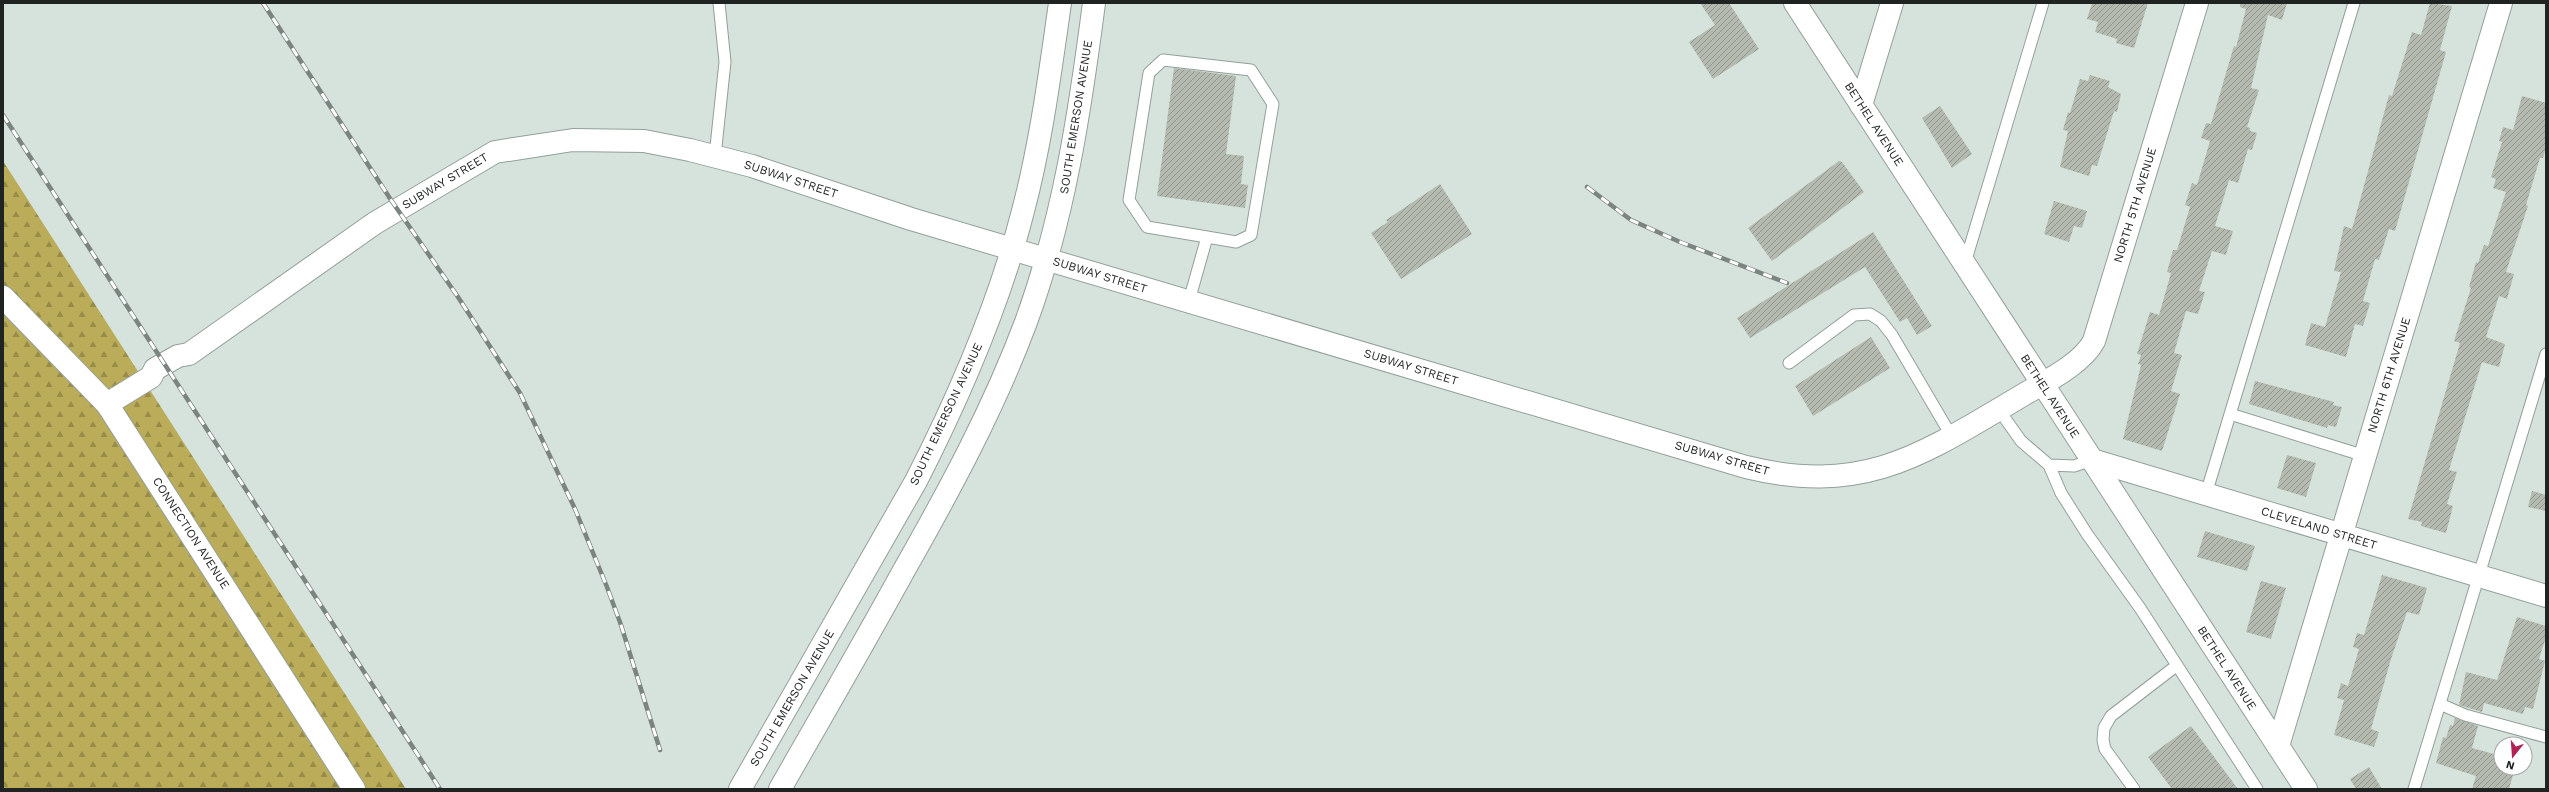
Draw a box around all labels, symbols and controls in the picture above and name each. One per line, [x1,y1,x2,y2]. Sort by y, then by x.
street label: SOUTH EMERSON AVENUE [1057,39,1095,195]
street label: BETHEL AVENUE [1842,79,1907,169]
street label: NORTH 5TH AVENUE [2111,145,2159,264]
street label: SUBWAY STREET [400,150,490,212]
street label: SUBWAY STREET [742,157,840,201]
street label: SUBWAY STREET [1051,254,1149,296]
street label: NORTH 6TH AVENUE [2365,315,2413,435]
street label: SOUTH EMERSON AVENUE [907,340,985,487]
street label: SUBWAY STREET [1362,346,1460,388]
street label: BETHEL AVENUE [2018,351,2083,441]
street label: SUBWAY STREET [1673,438,1771,478]
street label: CONNECTION AVENUE [150,475,233,592]
street label: CLEVELAND STREET [2259,504,2379,552]
street label: BETHEL AVENUE [2195,623,2260,713]
street label: SOUTH EMERSON AVENUE [747,627,837,769]
north arrow [2493,736,2533,776]
text: N [2504,758,2516,772]

